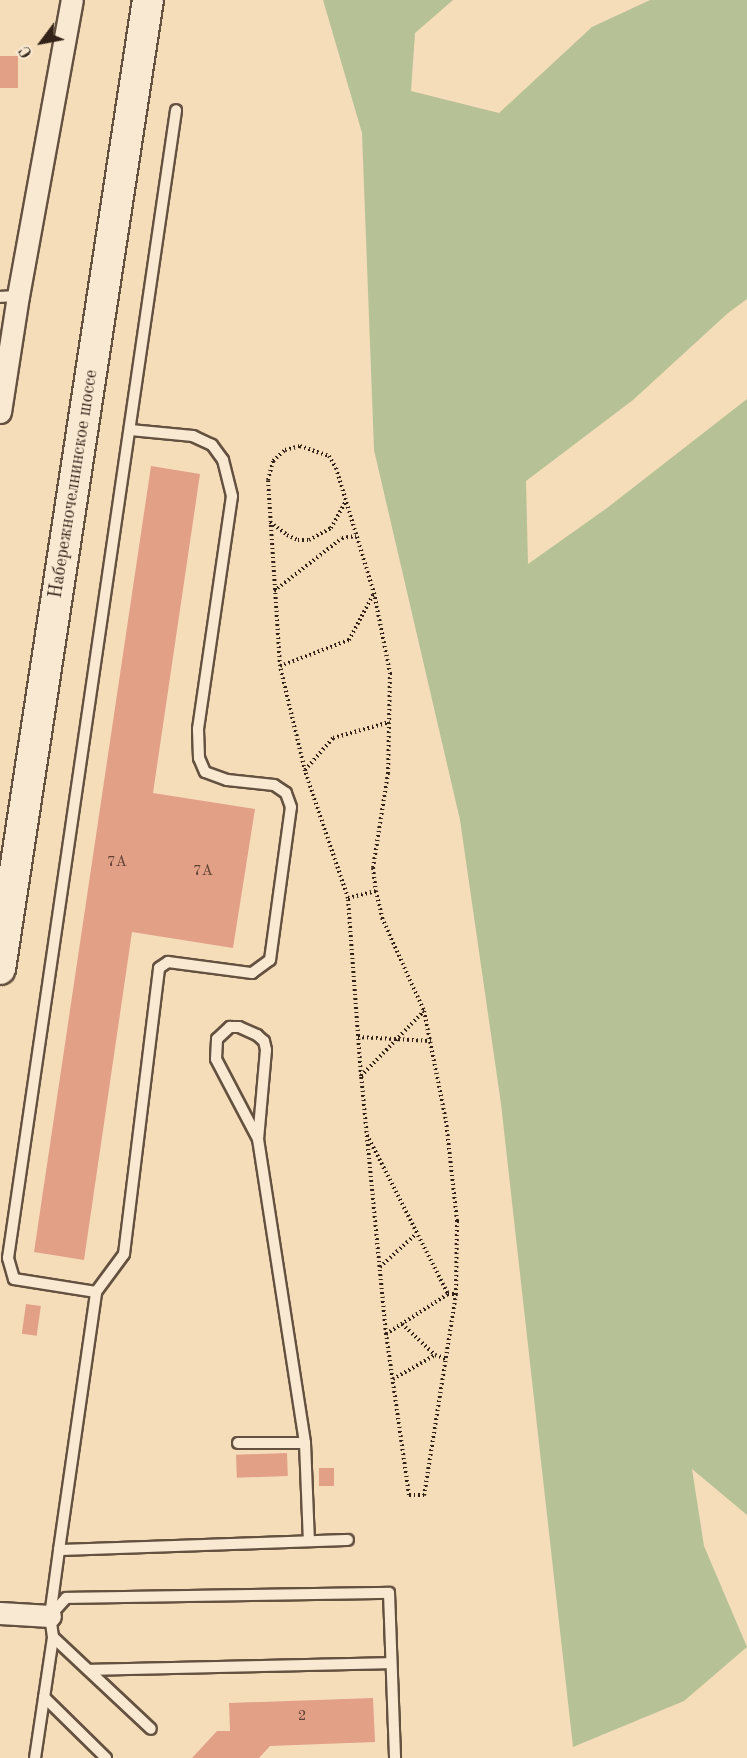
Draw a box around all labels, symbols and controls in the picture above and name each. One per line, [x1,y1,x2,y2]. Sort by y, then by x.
north arrow [12,12,72,72]
text: С [17,43,36,60]
street label: Набережночелнинское шоссе [45,368,103,600]
house number: 7А [107,854,127,872]
house number: 7А [193,863,213,881]
house number: 2 [298,1708,306,1726]

